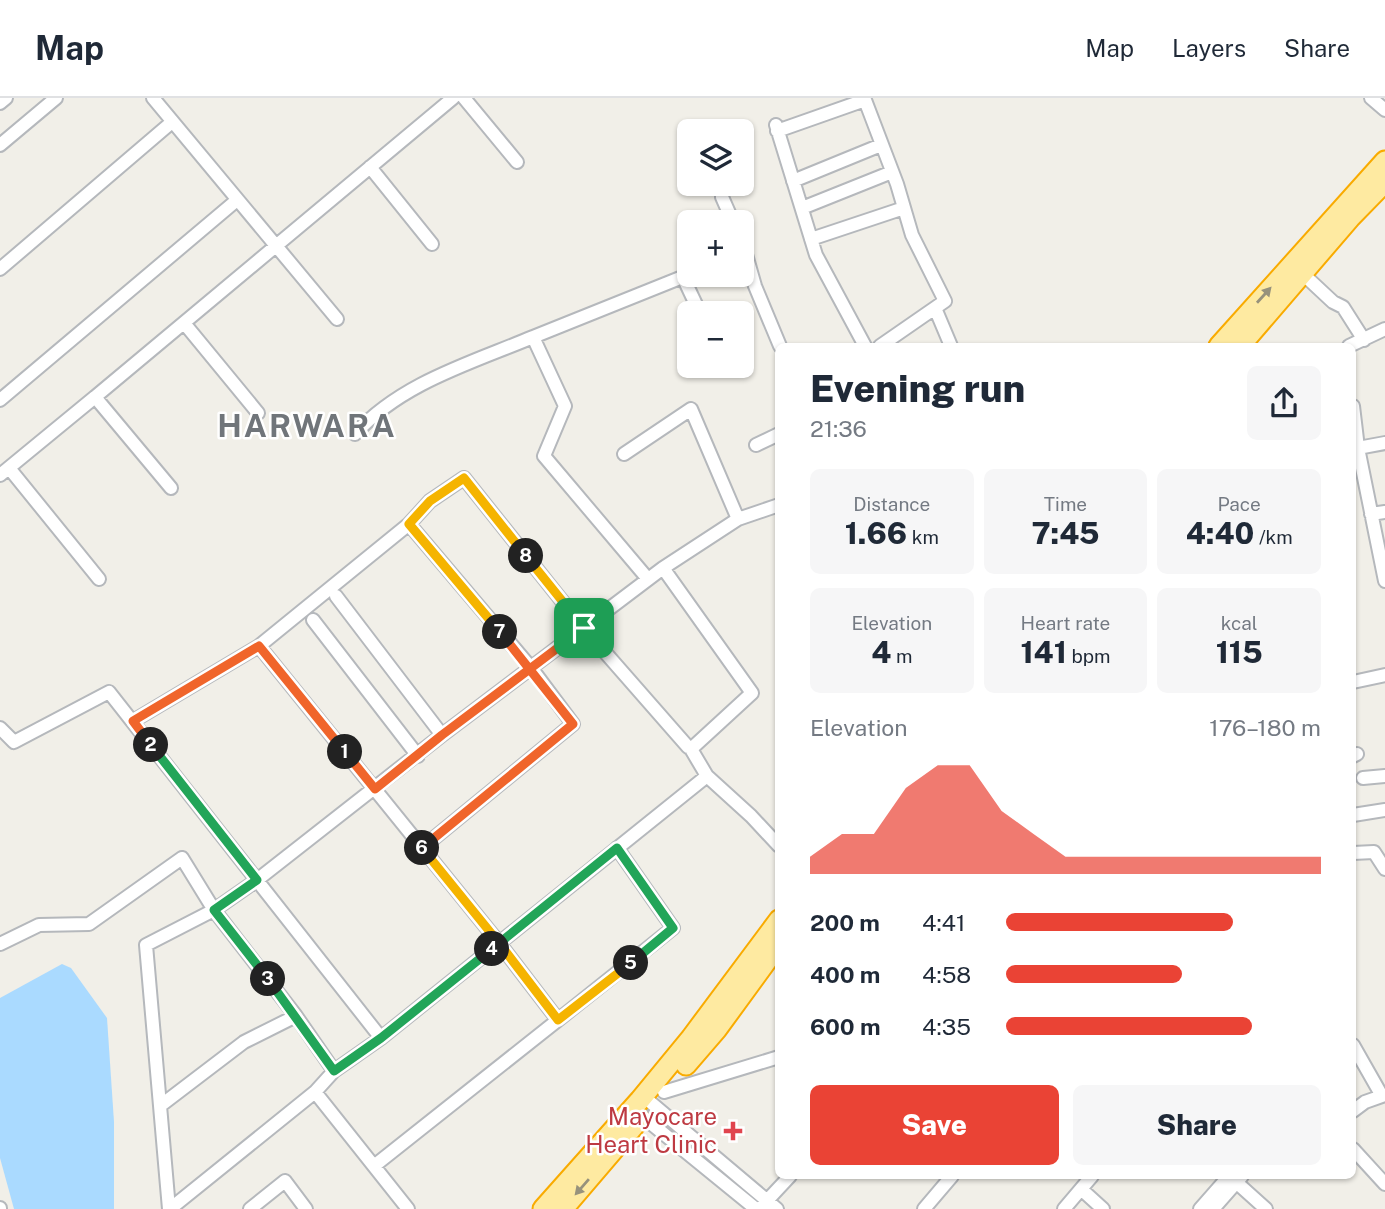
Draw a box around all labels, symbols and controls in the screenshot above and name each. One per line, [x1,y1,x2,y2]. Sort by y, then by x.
text: Map [35,29,104,67]
text: Map [1085,34,1134,62]
text: Layers [1172,34,1246,62]
text: Share [1284,34,1350,62]
map controls [677,119,754,378]
button: layers [677,119,754,196]
button: + [677,210,754,287]
one-way arrow [1256,287,1271,304]
button: − [677,301,754,378]
text: Evening run [810,366,1025,411]
button: share [1247,366,1321,440]
district label: HARWARA [217,407,397,444]
text: 21:36 [810,415,867,442]
text: Distance [853,493,930,515]
text: Time [1044,493,1087,515]
text: Pace [1217,493,1261,515]
text: 1.66 [845,515,907,551]
text: 7:45 [1031,515,1100,551]
text: 4:40 [1186,515,1254,551]
text: km [907,526,939,548]
text: /km [1254,526,1293,548]
pin: 8 [508,538,544,574]
text: 8 [519,544,532,566]
pin [554,598,614,658]
icon: arrive [565,609,603,647]
text: Elevation [852,612,932,634]
text: Heart rate [1021,612,1110,634]
text: kcal [1221,612,1258,634]
pin: 7 [482,614,518,650]
text: 7 [494,620,505,642]
text: 4 [871,634,891,670]
text: 141 [1020,634,1067,670]
text: 115 [1216,634,1263,670]
text: m [891,645,912,667]
text: bpm [1067,645,1111,667]
text: Elevation [810,714,908,741]
text: 176–180 m [1209,714,1321,741]
pin: 2 [134,728,168,762]
text: 2 [144,733,157,755]
pin: 1 [328,734,362,770]
text: 1 [340,740,349,762]
pin: 6 [404,830,440,866]
text: 6 [415,836,428,858]
text: 200 m [810,909,880,936]
text: 4:41 [922,909,965,936]
pin: 4 [475,932,510,966]
text: 4 [485,937,498,959]
pin: 5 [614,946,648,980]
text: 5 [624,951,637,973]
text: 400 m [810,961,880,988]
text: 4:58 [922,961,971,988]
pin: 3 [250,962,286,996]
text: 3 [261,967,274,989]
text: 600 m [810,1013,880,1040]
text: 4:35 [922,1013,971,1040]
button: Save [810,1085,1059,1165]
button: Share [1073,1085,1321,1165]
place label: Mayocare Heart Clinic [585,1102,717,1158]
marker: Mayocare Heart Clinic [723,1121,743,1141]
one-way arrow [574,1178,590,1196]

